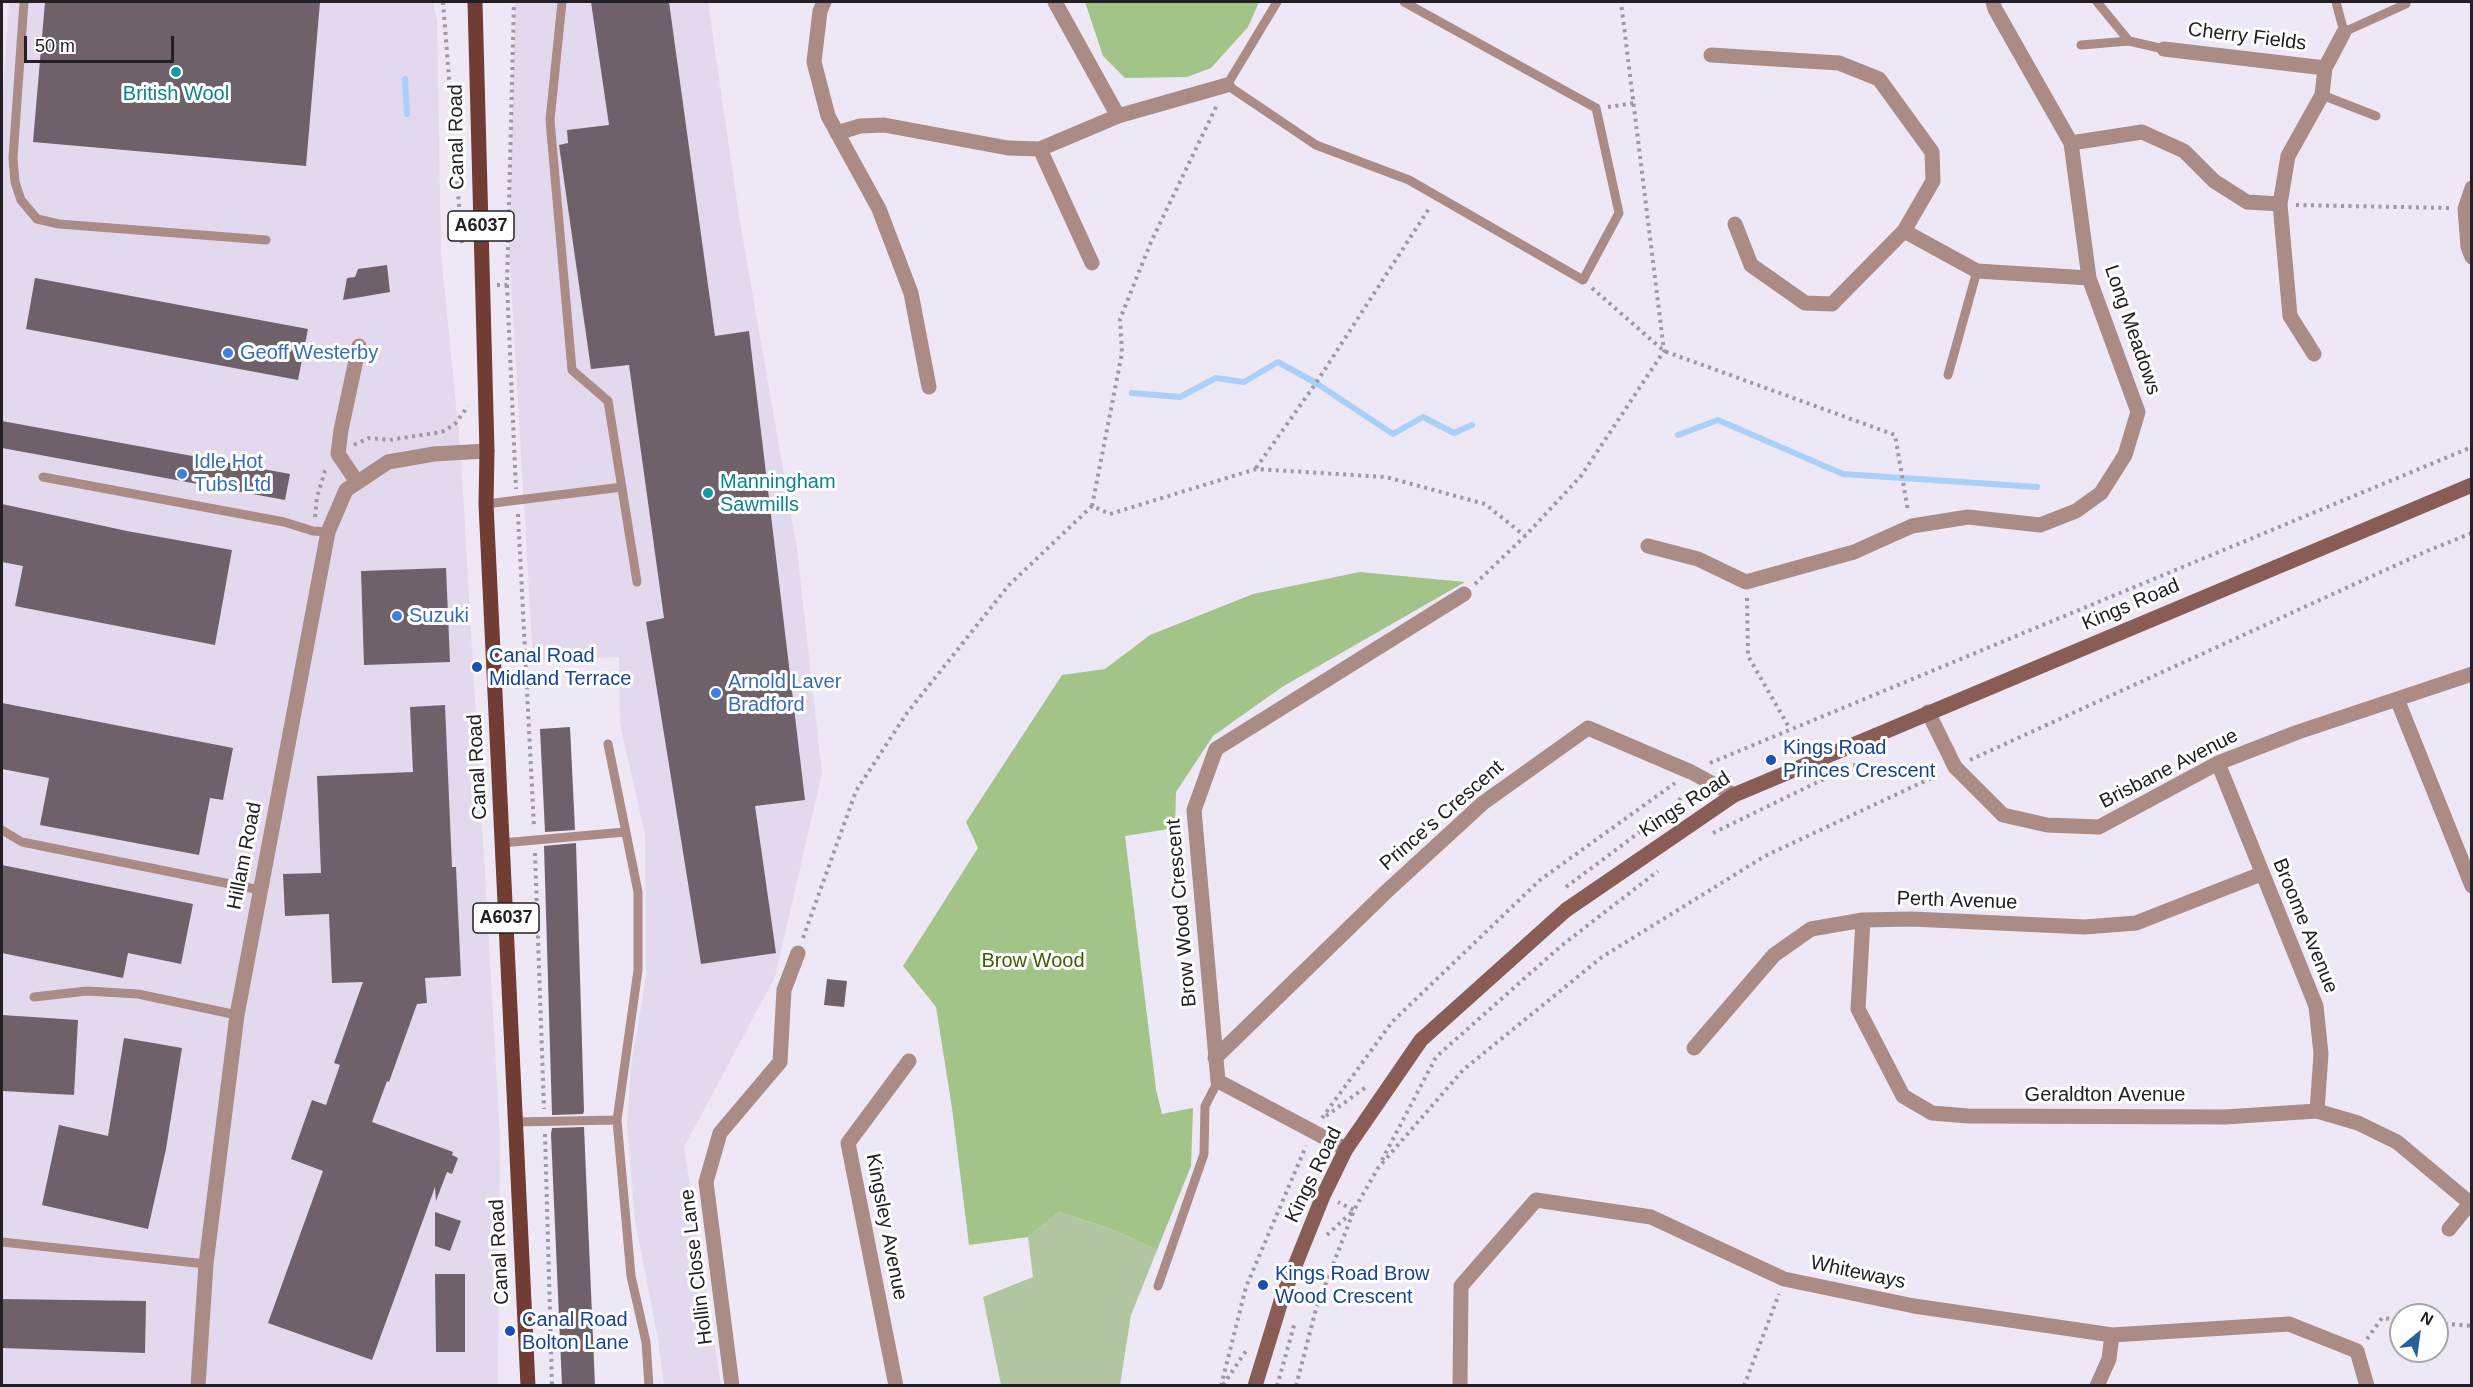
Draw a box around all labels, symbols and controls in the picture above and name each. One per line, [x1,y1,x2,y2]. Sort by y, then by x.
street label: Cherry Fields [2187,18,2307,56]
scale bar [27,24,177,62]
text: 50 m [35,36,75,56]
marker: British Wool [169,65,183,79]
place label: British Wool [123,82,229,106]
street label: Canal Road [444,84,470,190]
road number: A6037 [448,211,514,241]
street label: Long Meadows [2099,262,2165,398]
place label: Geoff Westerby [240,341,378,365]
marker: Geoff Westerby [221,346,235,360]
place label: Idle Hot Tubs Ltd [194,450,271,497]
marker: Idle Hot Tubs Ltd [175,467,189,481]
place label: Manningham Sawmills [720,470,836,517]
marker: Manningham Sawmills [701,486,715,500]
street label: Kings Road [2079,574,2183,636]
place label: Suzuki [409,604,469,628]
marker: Suzuki [390,609,404,623]
place label: Canal Road Midland Terrace [489,644,631,691]
marker: Canal Road Midland Terrace [470,660,484,674]
place label: Arnold Laver Bradford [728,670,841,717]
marker: Arnold Laver Bradford [709,686,723,700]
street label: Canal Road [463,714,493,820]
street label: Brisbane Avenue [2096,724,2242,814]
place label: Kings Road Princes Crescent [1783,736,1935,783]
marker: Kings Road Princes Crescent [1764,753,1778,767]
street label: Prince's Crescent [1375,756,1509,876]
street label: Kings Road [1635,767,1735,843]
street label: Hillam Road [223,800,267,912]
street label: Brow Wood Crescent [1162,818,1202,1008]
street label: Broome Avenue [2267,855,2343,997]
street label: Perth Avenue [1896,887,2018,915]
road number: A6037 [473,903,539,933]
park label: Brow Wood [981,949,1085,973]
street label: Geraldton Avenue [2025,1083,2185,1107]
street label: Kings Road [1281,1123,1347,1227]
street label: Kingsley Avenue [860,1152,912,1302]
street label: Hollin Close Lane [676,1188,718,1346]
street label: Canal Road [485,1199,515,1305]
street label: Whiteways [1808,1251,1908,1295]
place label: Kings Road Brow Wood Crescent [1275,1262,1430,1309]
marker: Kings Road Brow Wood Crescent [1256,1278,1270,1292]
north arrow [2389,1303,2449,1363]
place label: Canal Road Bolton Lane [522,1308,629,1355]
text: N [2418,1308,2436,1329]
marker: Canal Road Bolton Lane [503,1324,517,1338]

